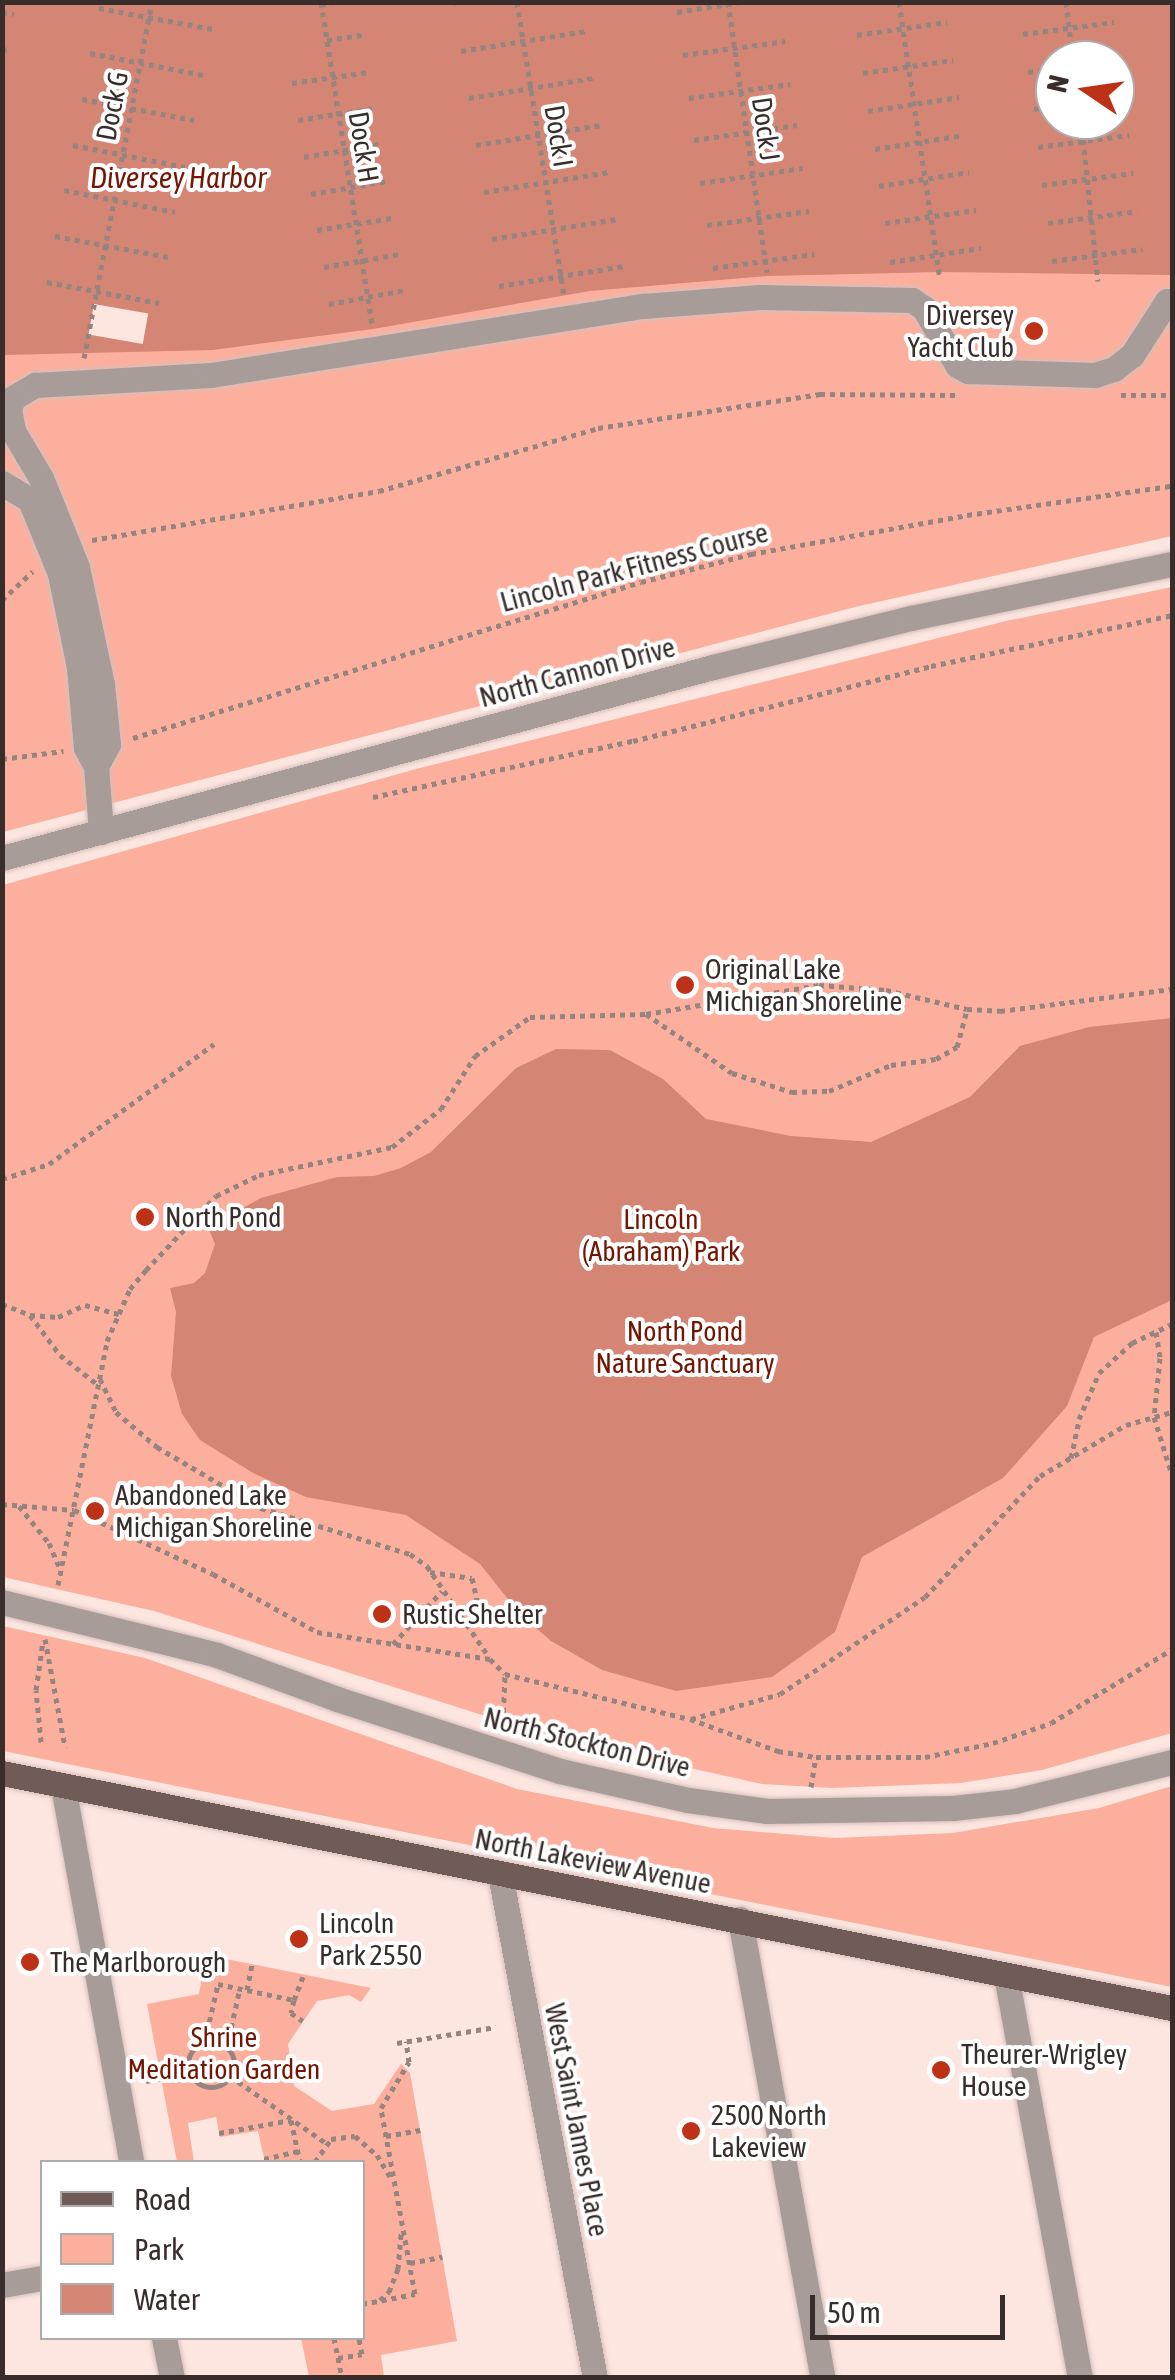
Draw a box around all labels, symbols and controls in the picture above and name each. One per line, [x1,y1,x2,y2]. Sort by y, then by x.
north arrow [1035,40,1135,140]
street label: Dock G [89,68,135,144]
text: N [1040,72,1075,95]
street label: Dock J [745,95,787,163]
street label: Dock I [538,103,580,169]
street label: Dock H [342,109,386,185]
water label: Diversey Harbor [90,159,266,195]
place label: Diversey Yacht Club [908,298,1014,364]
marker: Diversey Yacht Club [1023,320,1045,342]
street label: Lincoln Park Fitness Course [497,515,771,619]
street label: North Cannon Drive [476,630,678,714]
place label: Original Lake Michigan Shoreline [705,952,902,1018]
marker: Original Lake Michigan Shoreline [674,974,696,996]
place label: North Pond [165,1200,282,1234]
park label: Lincoln (Abraham) Park [582,1202,740,1268]
marker: North Pond [134,1206,156,1228]
park label: North Pond Nature Sanctuary [595,1314,775,1380]
place label: Abandoned Lake Michigan Shoreline [115,1478,312,1544]
marker: Abandoned Lake Michigan Shoreline [84,1500,106,1522]
place label: Rustic Shelter [402,1597,542,1631]
marker: Rustic Shelter [371,1603,393,1625]
street label: North Stockton Drive [480,1700,694,1784]
street label: North Lakeview Avenue [472,1822,714,1900]
place label: Lincoln Park 2550 [319,1906,422,1972]
marker: Lincoln Park 2550 [288,1928,310,1950]
place label: The Marlborough [50,1945,226,1979]
marker: The Marlborough [19,1951,41,1973]
street label: West Saint James Place [538,2001,616,2239]
park label: Shrine Meditation Garden [128,2020,320,2086]
place label: Theurer-Wrigley House [961,2037,1127,2103]
marker: Theurer-Wrigley House [930,2059,952,2081]
place label: 2500 North Lakeview [711,2098,827,2164]
marker: 2500 North Lakeview [680,2120,702,2142]
legend [40,2160,365,2340]
text: Road [134,2182,191,2216]
text: Park [134,2232,184,2266]
scale bar [815,2275,1010,2337]
text: Water [134,2282,200,2316]
text: 50 m [827,2295,881,2329]

